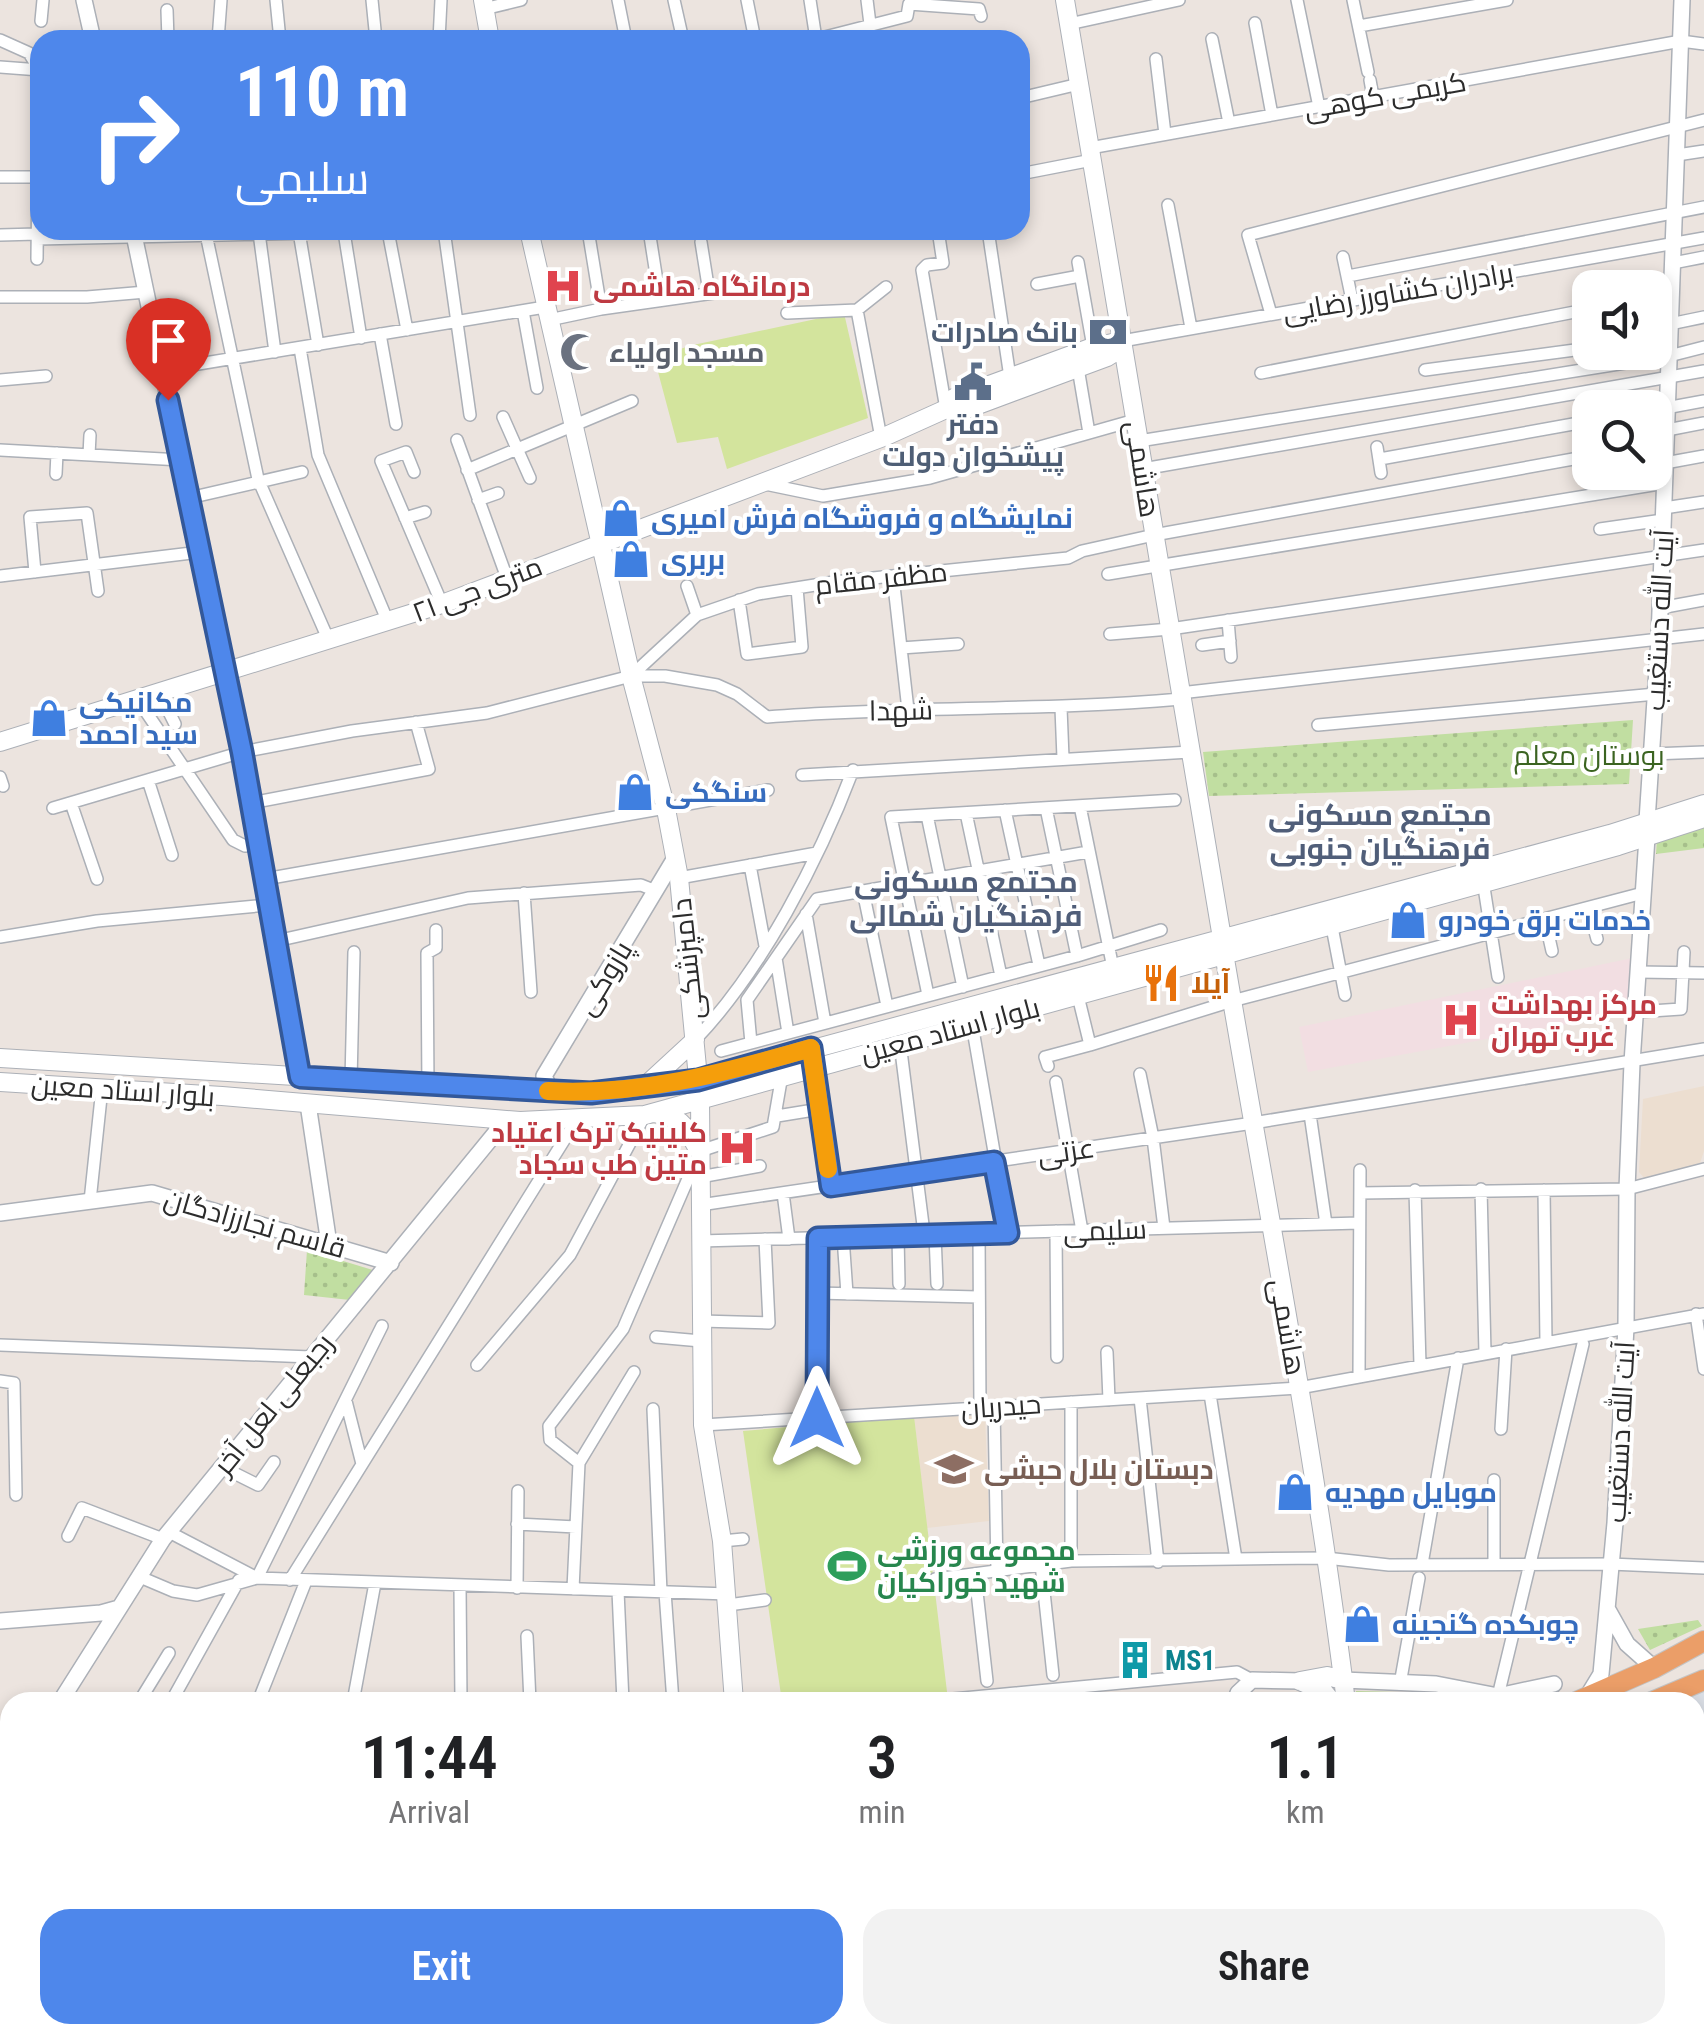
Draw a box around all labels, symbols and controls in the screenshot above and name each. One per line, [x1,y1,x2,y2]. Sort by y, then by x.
text: 110 m [235,51,409,133]
street label: کریمی کوهی [1301,65,1469,126]
icon: right [70,70,200,200]
text: سلیمی [235,152,369,205]
street label: برادران کشاورز رضایی [1280,256,1516,329]
hospital icon: درمانگاه هاشمی [542,265,584,307]
place label: درمانگاه هاشمی [593,270,810,303]
map controls [1572,270,1672,490]
button: sound [1572,270,1672,370]
pin [126,298,211,401]
bank icon: بانک صادرات [1087,311,1129,353]
icon: arrive [141,313,196,368]
place label: بانک صادرات [931,316,1078,349]
mosque icon: مسجد اولیاء [558,331,600,373]
place label: مسجد اولیاء [609,336,765,369]
public building icon: دفتر پیشخوان دولت [952,361,994,403]
button: search [1572,390,1672,490]
place label: دفتر پیشخوان دولت [882,408,1064,476]
street label: هاشمی [1119,418,1166,520]
shop icon: نمایشگاه و فروشگاه فرش امیری [600,497,642,539]
place label: نمایشگاه و فروشگاه فرش امیری [651,502,1073,535]
street label: آیت الله دستغیب [1636,528,1681,712]
shop icon: بربری [610,538,652,580]
place label: بربری [661,543,725,576]
street label: ۲۱ متری جی [408,550,547,629]
street label: مظفر مقام [813,555,949,605]
place label: مکانیکی سید احمد [79,686,198,751]
street label: شهدا [869,693,933,728]
shop icon: مکانیکی سید احمد [28,697,70,739]
park label: بوستان معلم [1513,739,1665,775]
shop icon: سنگکی [614,771,656,813]
place label: سنگکی [665,776,767,809]
district label: مجتمع مسکونی فرهنگیان جنوبی [1268,797,1492,867]
district label: مجتمع مسکونی فرهنگیان شمالی [849,864,1083,934]
street label: دامپزشکی [665,896,712,1021]
shop icon: خدمات برق خودرو [1387,899,1429,941]
place label: خدمات برق خودرو [1438,904,1651,938]
street label: پازوکی [570,935,641,1022]
restaurant icon: آیلا [1140,962,1182,1004]
place label: آیلا [1191,967,1230,1000]
place label: مرکز بهداشت غرب تهران [1491,988,1657,1054]
street label: بلوار استاد معین [857,991,1043,1070]
hospital icon: مرکز بهداشت غرب تهران [1440,999,1482,1041]
street label: بلوار استاد معین [30,1068,216,1113]
place label: کلینیک ترک اعتیاد متین طب سجاد [491,1116,707,1181]
hospital icon: کلینیک ترک اعتیاد متین طب سجاد [716,1127,758,1169]
street label: عزتی [1035,1131,1097,1172]
street label: قاسم نجارزادگان [159,1182,350,1268]
street label: سلیمی [1063,1213,1147,1248]
street label: هاشمی [1263,1276,1312,1378]
street label: رجبعلی لعل آخر [205,1327,340,1483]
street label: آیت الله دستغیب [1597,1340,1642,1524]
position arrow [765,1366,869,1470]
street label: حیدریان [960,1387,1042,1426]
school or university icon: دبستان بلال حبشی [933,1448,975,1490]
place label: دبستان بلال حبشی [984,1453,1214,1486]
shop icon: موبایل مهدیه [1274,1471,1316,1513]
place label: موبایل مهدیه [1325,1476,1497,1510]
place label: مجموعه ورزشی شهید خوراکیان [877,1534,1076,1600]
sports icon: مجموعه ورزشی شهید خوراکیان [826,1545,868,1587]
shop icon: چوبکده گنجینه [1341,1603,1383,1645]
place label: چوبکده گنجینه [1392,1608,1579,1644]
building icon: MS1 [1114,1639,1156,1681]
place label: MS1 [1165,1644,1216,1677]
text: 11:44 [361,1722,498,1793]
text: 3 [867,1722,897,1793]
text: 1.1 [1267,1722,1344,1793]
text: Arrival [389,1793,470,1831]
text: min [859,1793,906,1831]
text: km [1286,1793,1325,1831]
button: Exit [40,1909,843,2024]
button: Share [863,1909,1665,2024]

